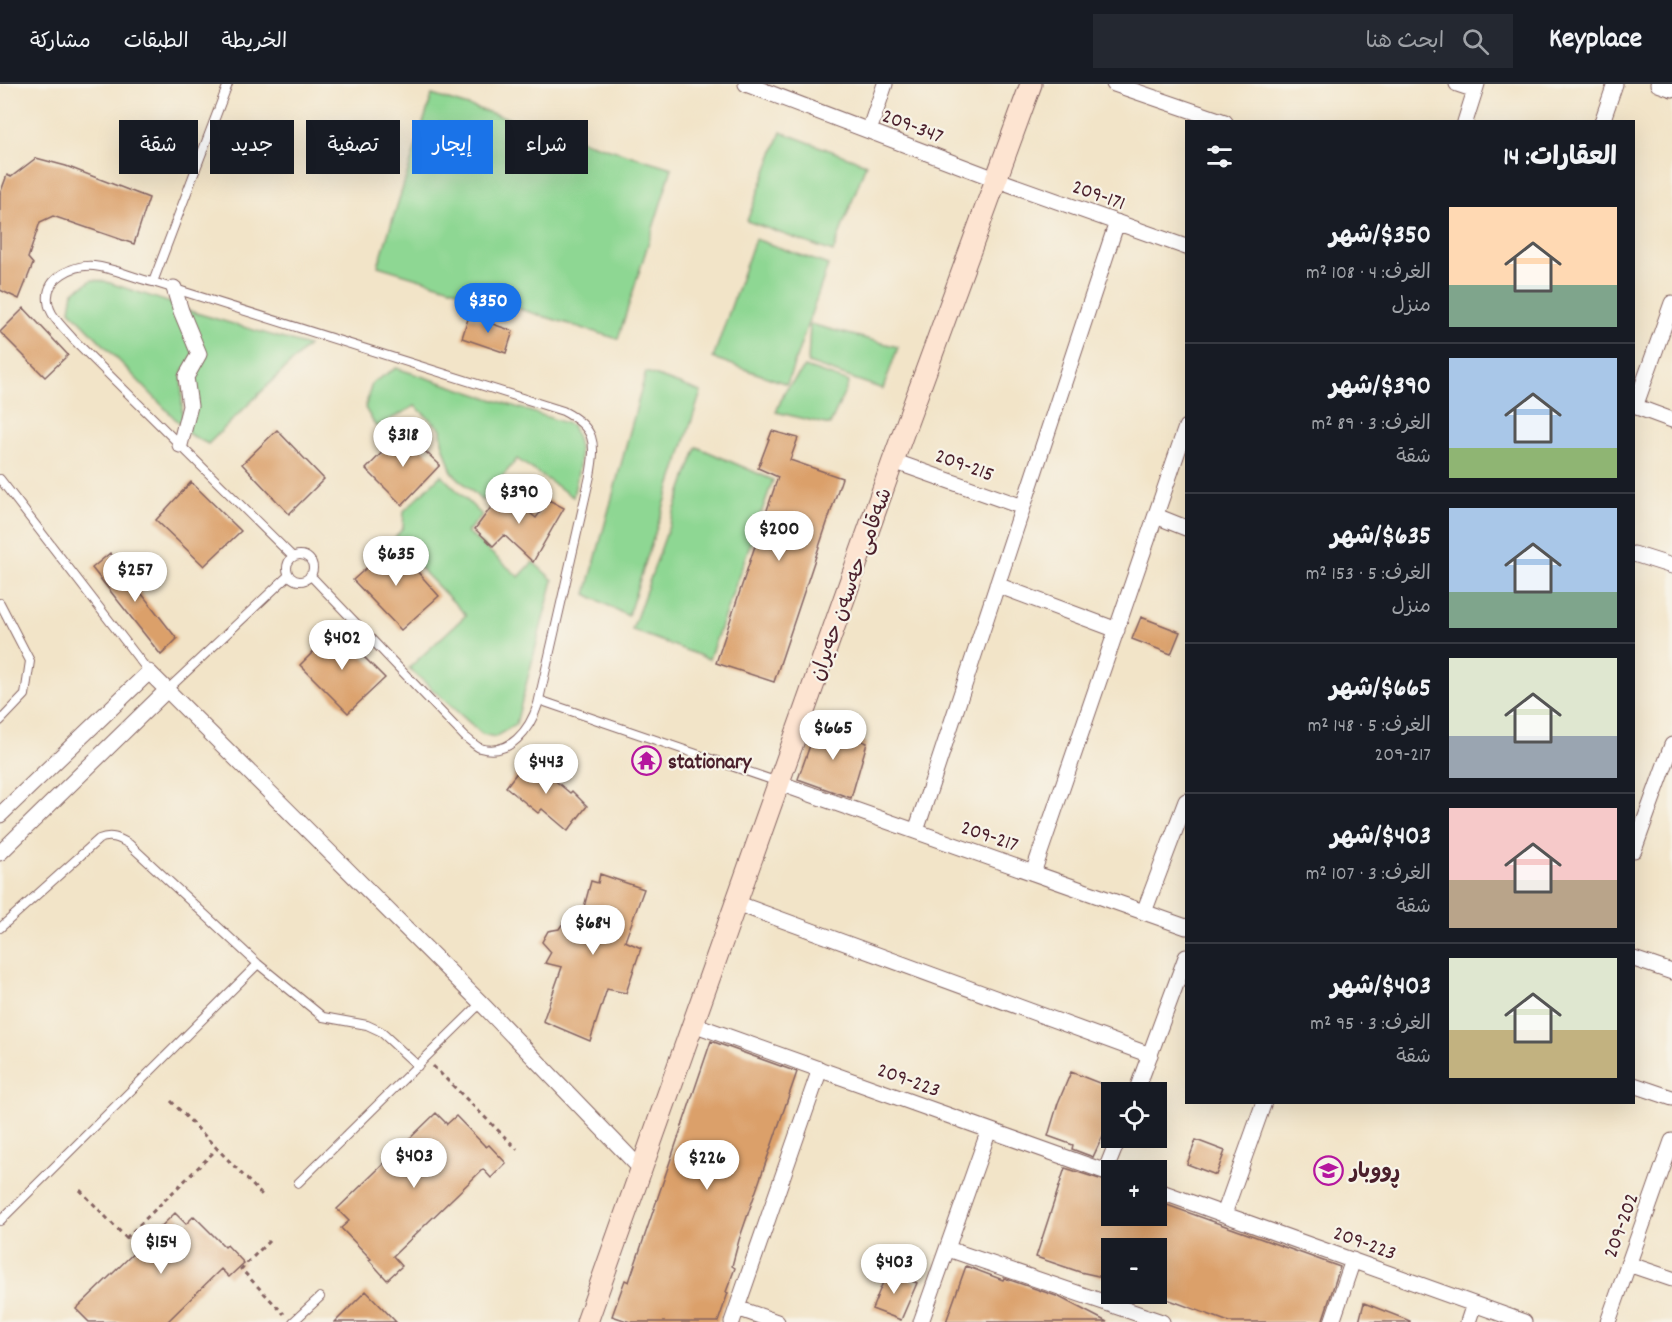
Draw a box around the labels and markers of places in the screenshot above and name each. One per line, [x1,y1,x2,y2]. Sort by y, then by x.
pin: $350 [452,283,524,334]
pin: $318 [367,417,439,468]
pin: $390 [483,474,555,525]
pin: $200 [743,511,815,562]
pin: $635 [360,536,432,587]
pin: $257 [99,552,171,603]
pin: $402 [306,620,378,671]
pin: $665 [797,710,869,761]
pin: $443 [510,744,582,795]
temple icon: stationary [631,745,663,777]
place label: stationary [668,749,753,779]
pin: $684 [557,905,629,956]
pin: $403 [378,1138,450,1189]
pin: $226 [671,1140,743,1191]
school or university icon: ڕووبار [1313,1154,1345,1186]
place label: ڕووبار [1348,1158,1400,1188]
pin: $154 [125,1224,197,1275]
pin: $403 [858,1244,930,1295]

